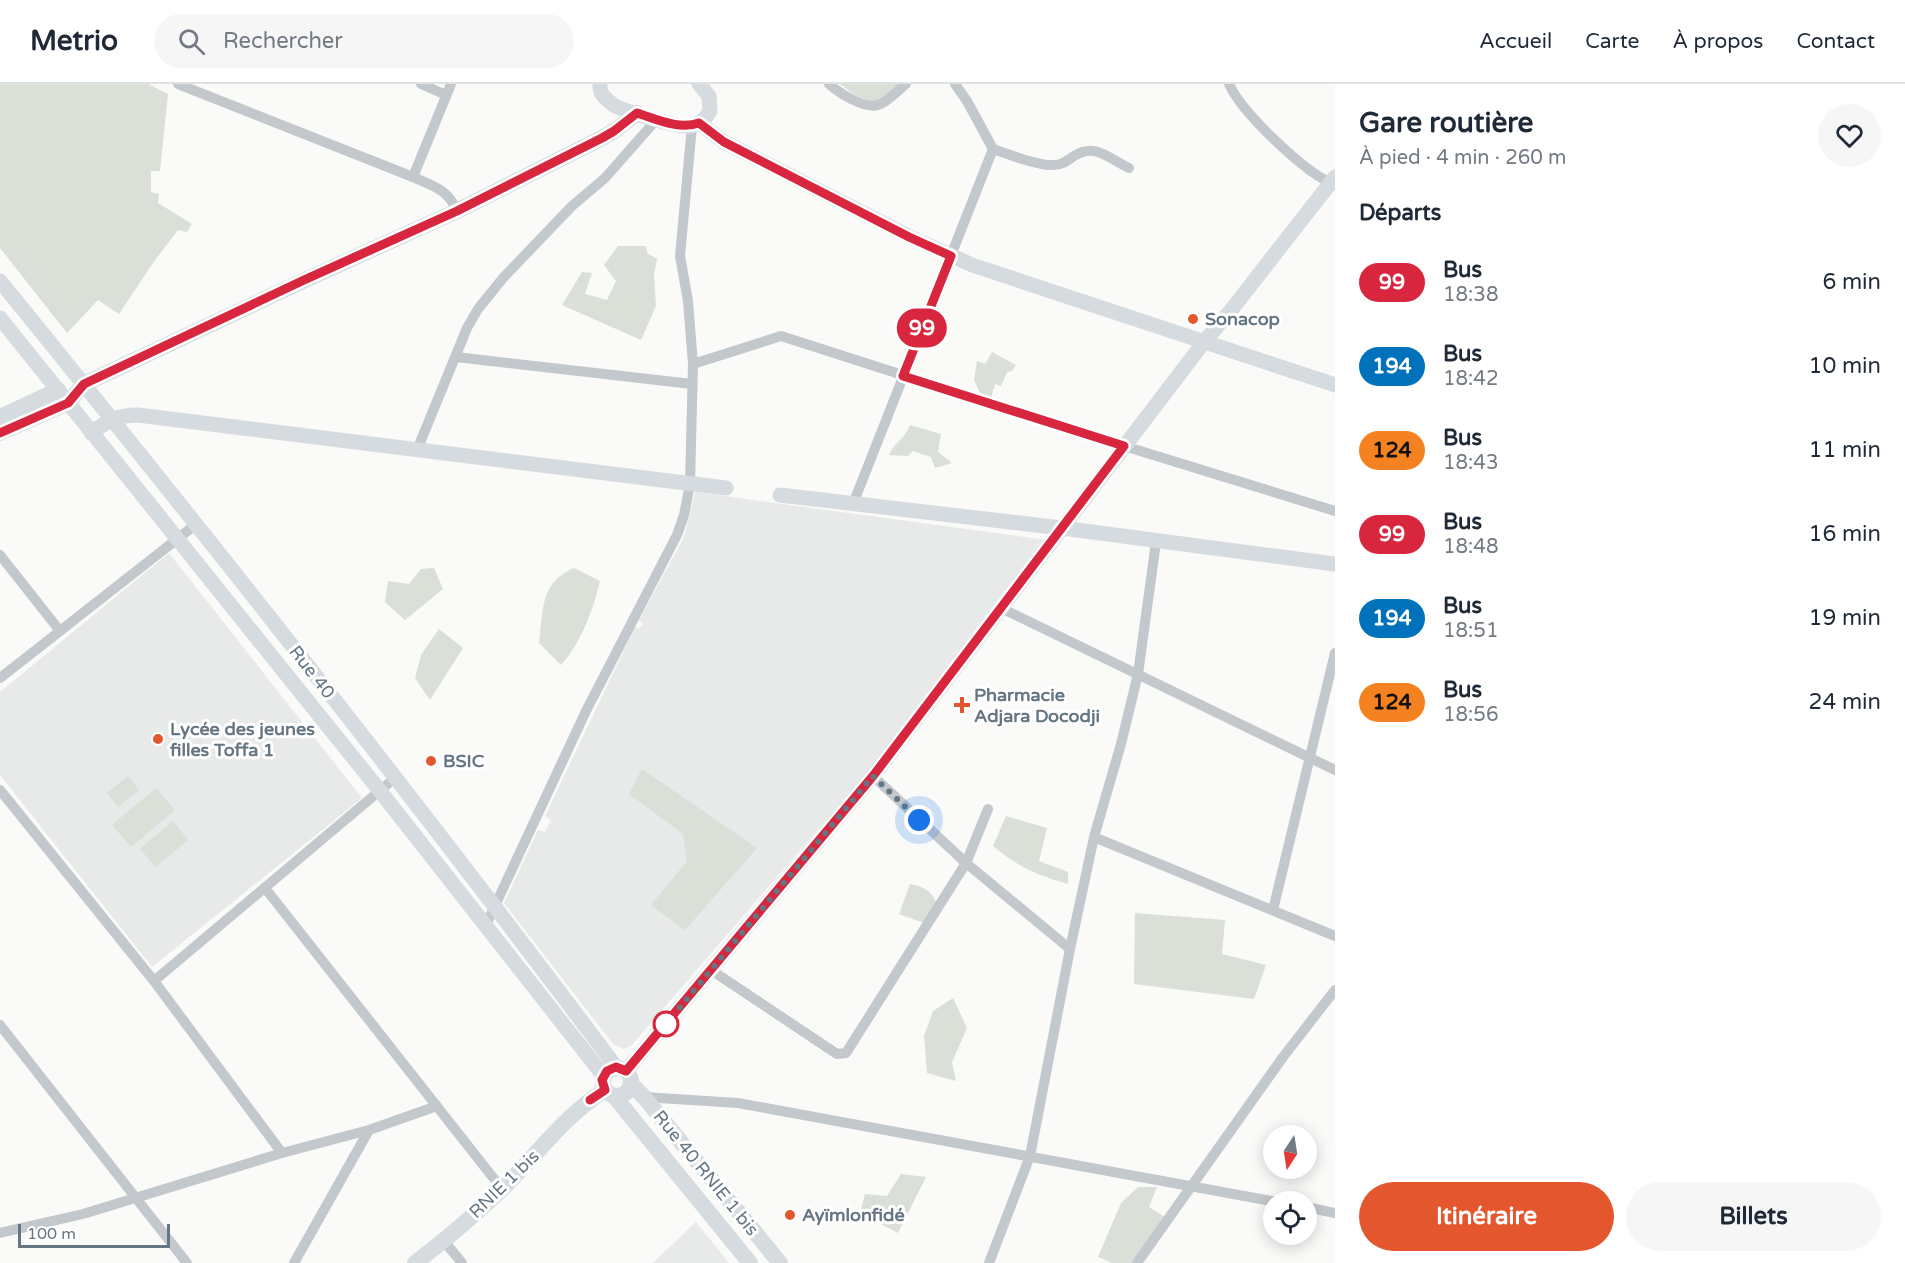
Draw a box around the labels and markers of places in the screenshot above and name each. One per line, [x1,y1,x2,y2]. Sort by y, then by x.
place label: Sonacop [1205,308,1280,330]
marker: Sonacop [1186,312,1200,326]
place label: Pharmacie Adjara Docodji [974,684,1100,727]
marker: Pharmacie Adjara Docodji [955,698,969,712]
place label: Lycée des jeunes filles Toffa 1 [170,718,315,761]
marker: Lycée des jeunes filles Toffa 1 [151,732,165,746]
place label: BSIC [443,750,485,772]
marker: BSIC [424,754,438,768]
unlabelled marker [653,1011,679,1037]
place label: Ayïmlonfidé [802,1204,905,1226]
marker: Ayïmlonfidé [783,1208,797,1222]

